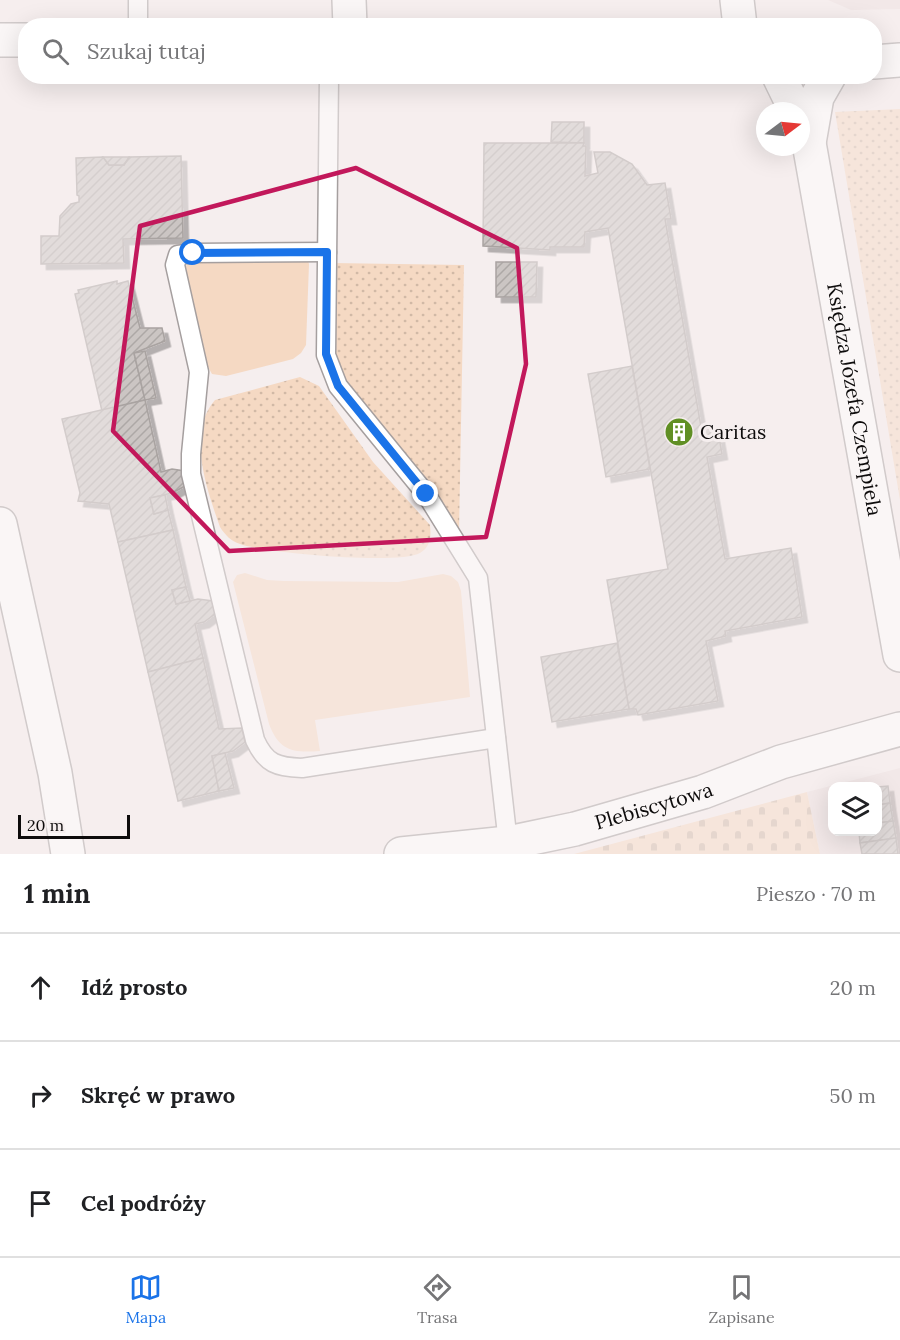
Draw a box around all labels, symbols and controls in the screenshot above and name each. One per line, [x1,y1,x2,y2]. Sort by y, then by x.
search box [18,18,882,84]
icon: search [39,35,72,68]
text: Szukaj tutaj [87,37,206,65]
north arrow [756,102,810,156]
route start [179,239,205,265]
street label: Księdza Józefa Czempiela [822,281,888,518]
building icon: Caritas [663,416,695,448]
place label: Caritas [700,419,766,444]
route end [412,480,438,506]
street label: Plebiscytowa [592,776,716,835]
map controls [828,782,882,836]
button: layers [828,782,882,836]
scale bar [18,812,130,840]
text: 20 m [27,815,64,835]
text: 1 min [24,877,90,910]
text: Pieszo · 70 m [756,881,876,906]
icon: ahead [24,971,57,1004]
text: Idź prosto [81,973,187,1001]
text: 20 m [830,975,876,1000]
icon: right [24,1079,57,1112]
text: Skręć w prawo [81,1081,235,1109]
text: 50 m [830,1083,876,1108]
icon: arrive [24,1187,57,1220]
text: Cel podróży [81,1189,206,1217]
tab: Mapa [125,1271,166,1327]
tab: Trasa [417,1271,458,1327]
tab: Zapisane [708,1271,775,1327]

